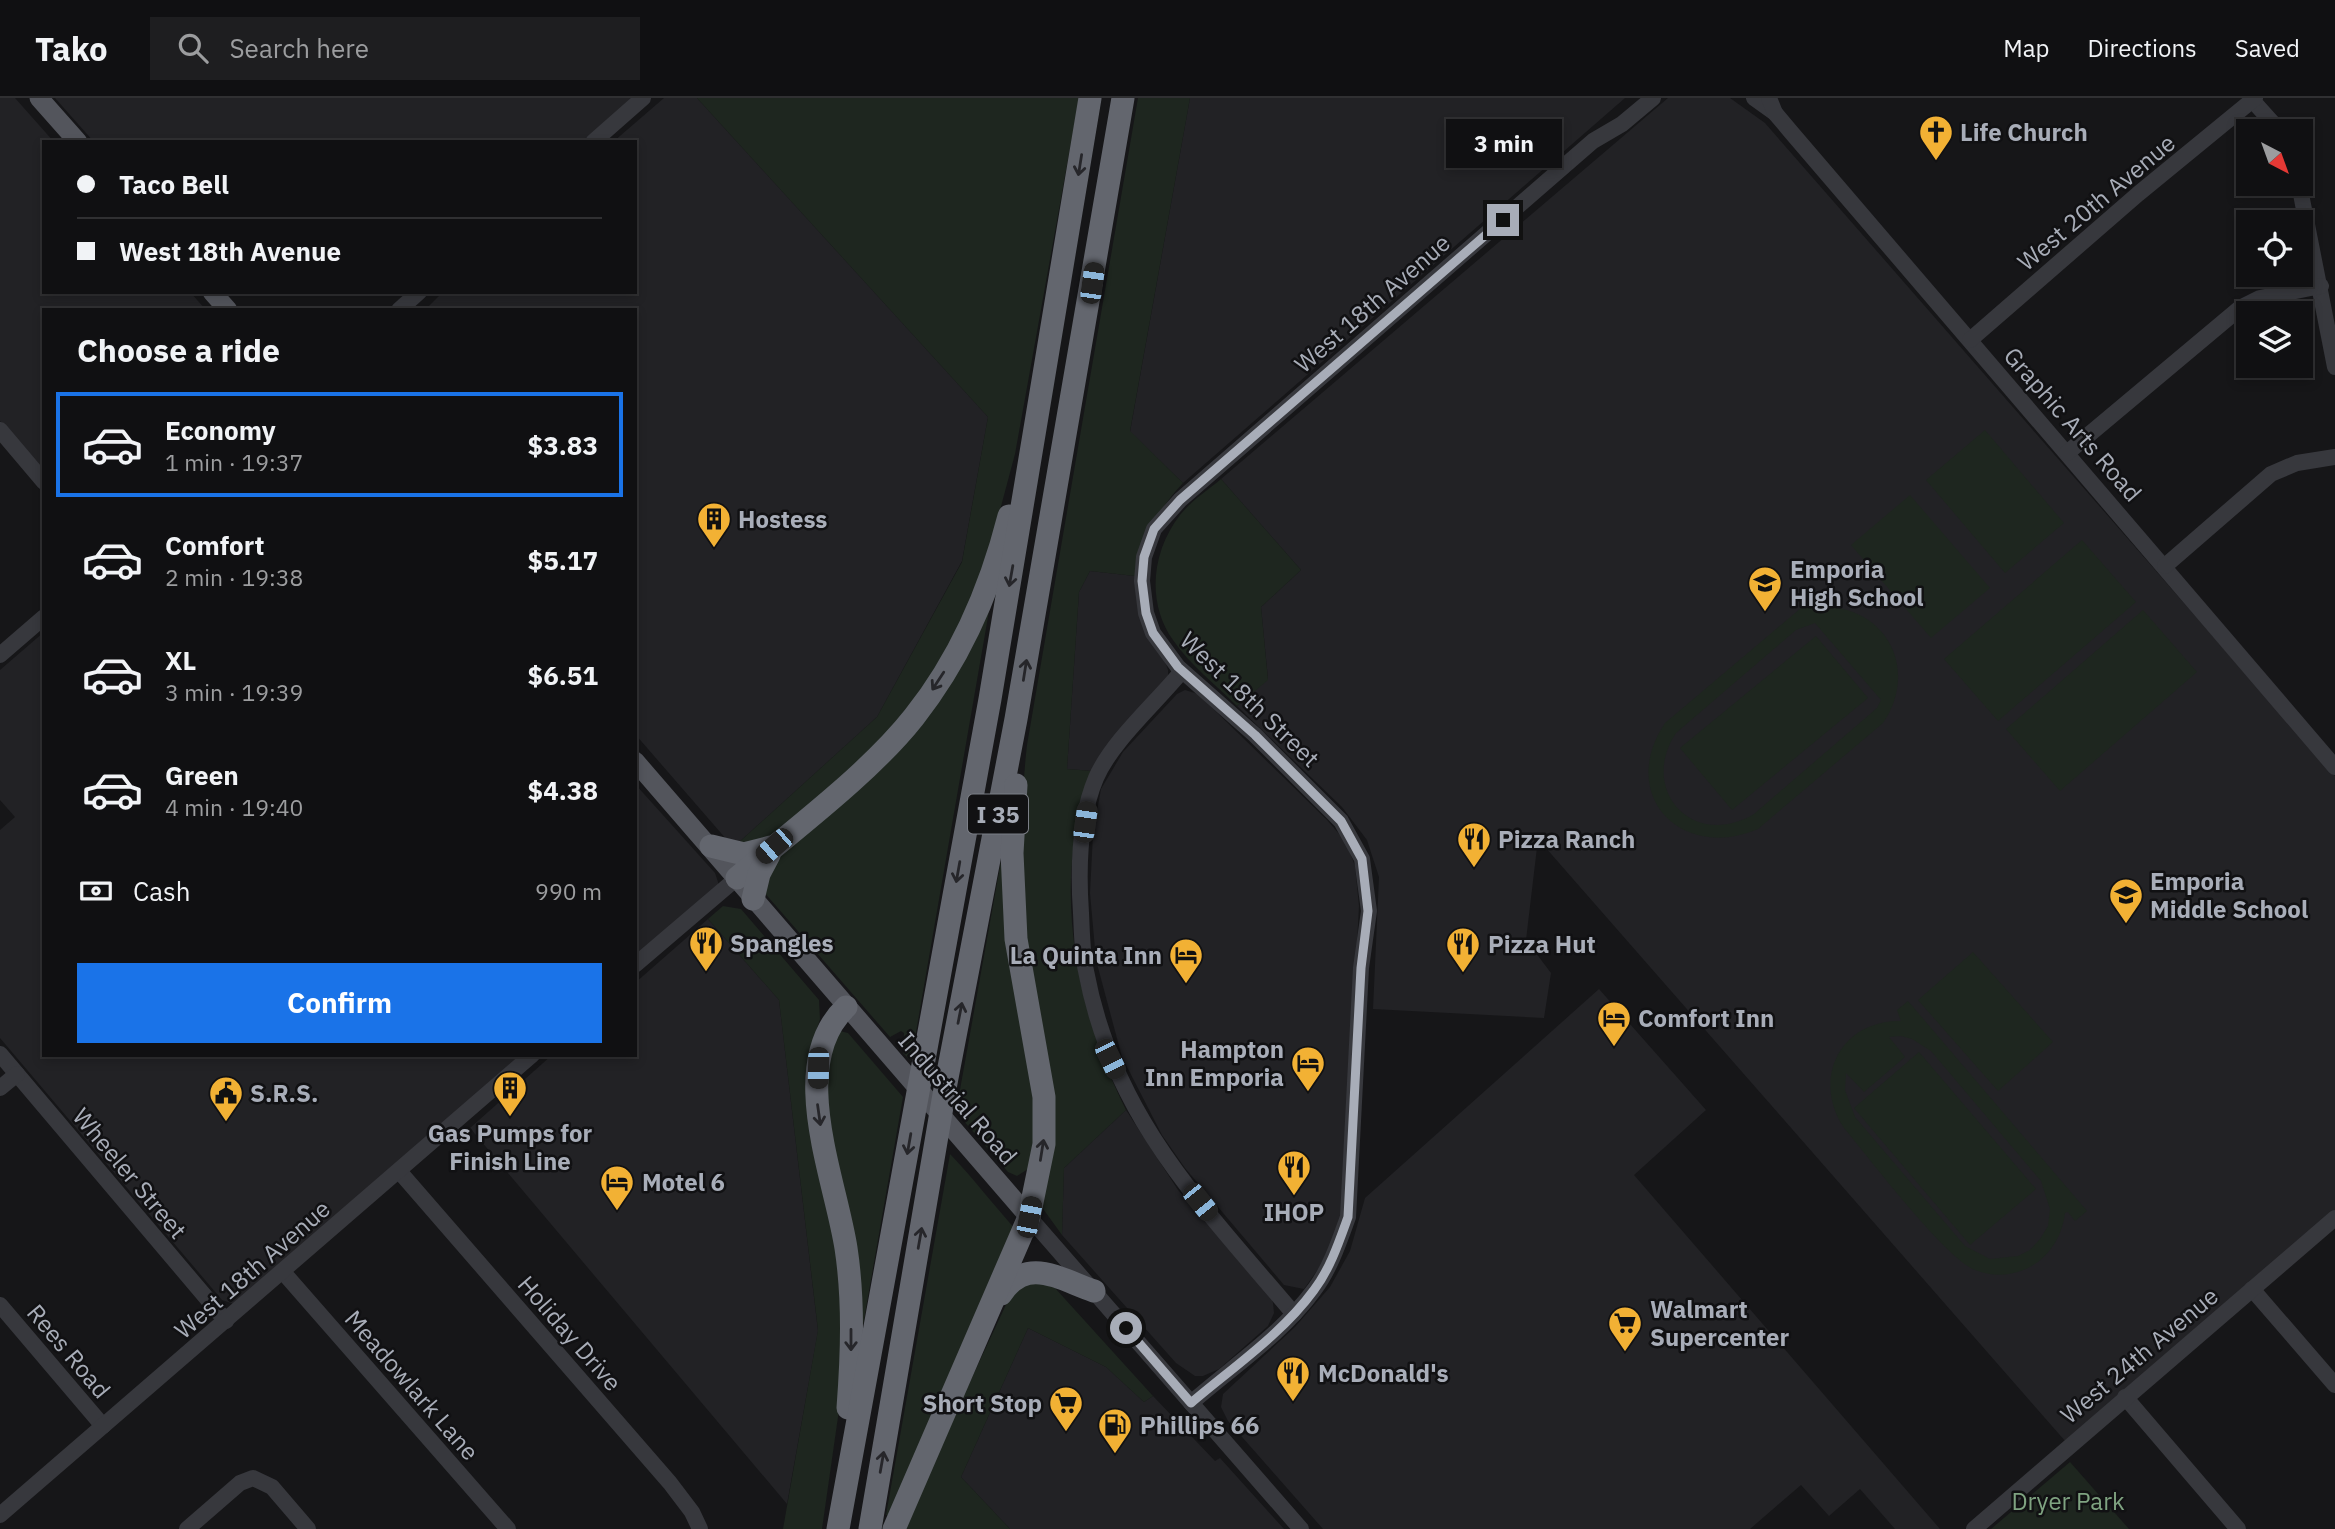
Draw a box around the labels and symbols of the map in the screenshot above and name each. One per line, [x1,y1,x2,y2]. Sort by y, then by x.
church icon: Life Church [1917,113,1955,162]
place label: Life Church [1960,116,2088,148]
callout: 3 min [1445,118,1561,167]
north arrow [2236,119,2314,196]
street label: West 20th Avenue [2010,127,2182,277]
one-way arrow [1073,153,1086,176]
route end [1487,204,1519,236]
street label: West 18th Avenue [1287,226,1457,380]
car [1079,261,1106,305]
street label: Graphic Arts Road [1997,340,2149,508]
building icon: Hostess [695,500,733,549]
place label: Hostess [738,503,827,535]
place label: Emporia High School [1790,553,1924,613]
one-way arrow [1004,564,1017,587]
school or university icon: Emporia High School [1746,564,1784,613]
street label: West 18th Street [1173,624,1327,774]
one-way arrow [1019,659,1032,681]
one-way arrow [931,671,946,690]
road number: I 35 [968,794,1028,834]
car [1072,800,1099,844]
restaurant icon: Pizza Ranch [1455,820,1493,869]
place label: Pizza Ranch [1498,823,1635,855]
car [752,824,797,868]
one-way arrow [951,860,965,883]
place label: Emporia Middle School [2150,865,2308,925]
school or university icon: Emporia Middle School [2107,876,2145,925]
restaurant icon: Spangles [687,924,725,973]
restaurant icon: Pizza Hut [1444,925,1482,974]
place label: Spangles [730,927,834,959]
place label: Pizza Hut [1488,928,1596,960]
hotel icon: La Quinta Inn [1167,936,1205,985]
place label: La Quinta Inn [1010,939,1162,971]
hotel icon: Comfort Inn [1595,999,1633,1048]
one-way arrow [953,1002,967,1025]
place label: Comfort Inn [1638,1002,1774,1034]
street label: Industrial Road [892,1025,1024,1171]
place label: Hampton Inn Emporia [1145,1033,1284,1093]
car [1092,1036,1129,1082]
hotel icon: Hampton Inn Emporia [1289,1044,1327,1093]
car [808,1047,829,1089]
building icon: Gas Pumps for Finish Line [491,1069,529,1118]
public building icon: S.R.S. [207,1074,245,1123]
place label: S.R.S. [250,1077,318,1109]
street label: Wheeler Street [66,1101,194,1245]
one-way arrow [813,1103,826,1126]
place label: Gas Pumps for Finish Line [428,1117,592,1177]
one-way arrow [902,1132,915,1155]
one-way arrow [1036,1139,1049,1162]
restaurant icon: IHOP [1275,1148,1313,1197]
hotel icon: Motel 6 [598,1163,636,1212]
place label: Motel 6 [642,1166,725,1198]
car [1179,1179,1222,1225]
street label: West 18th Avenue [167,1192,337,1346]
car [1015,1194,1044,1240]
place label: IHOP [1264,1196,1324,1228]
one-way arrow [914,1227,927,1249]
street label: Holiday Drive [511,1269,629,1397]
street label: West 24th Avenue [2053,1280,2225,1430]
place label: Walmart Supercenter [1650,1293,1790,1353]
street label: Rees Road [20,1297,118,1405]
street label: Meadowlark Lane [338,1303,486,1467]
supermarket icon: Walmart Supercenter [1606,1304,1644,1353]
route start [1110,1312,1142,1344]
one-way arrow [844,1328,858,1351]
restaurant icon: McDonald's [1274,1354,1312,1403]
place label: McDonald's [1318,1357,1449,1389]
supermarket icon: Short Stop [1047,1384,1085,1433]
place label: Short Stop [922,1387,1042,1419]
fuel station icon: Phillips 66 [1096,1406,1134,1455]
place label: Phillips 66 [1140,1409,1259,1441]
one-way arrow [876,1451,889,1474]
park label: Dryer Park [2011,1485,2125,1517]

